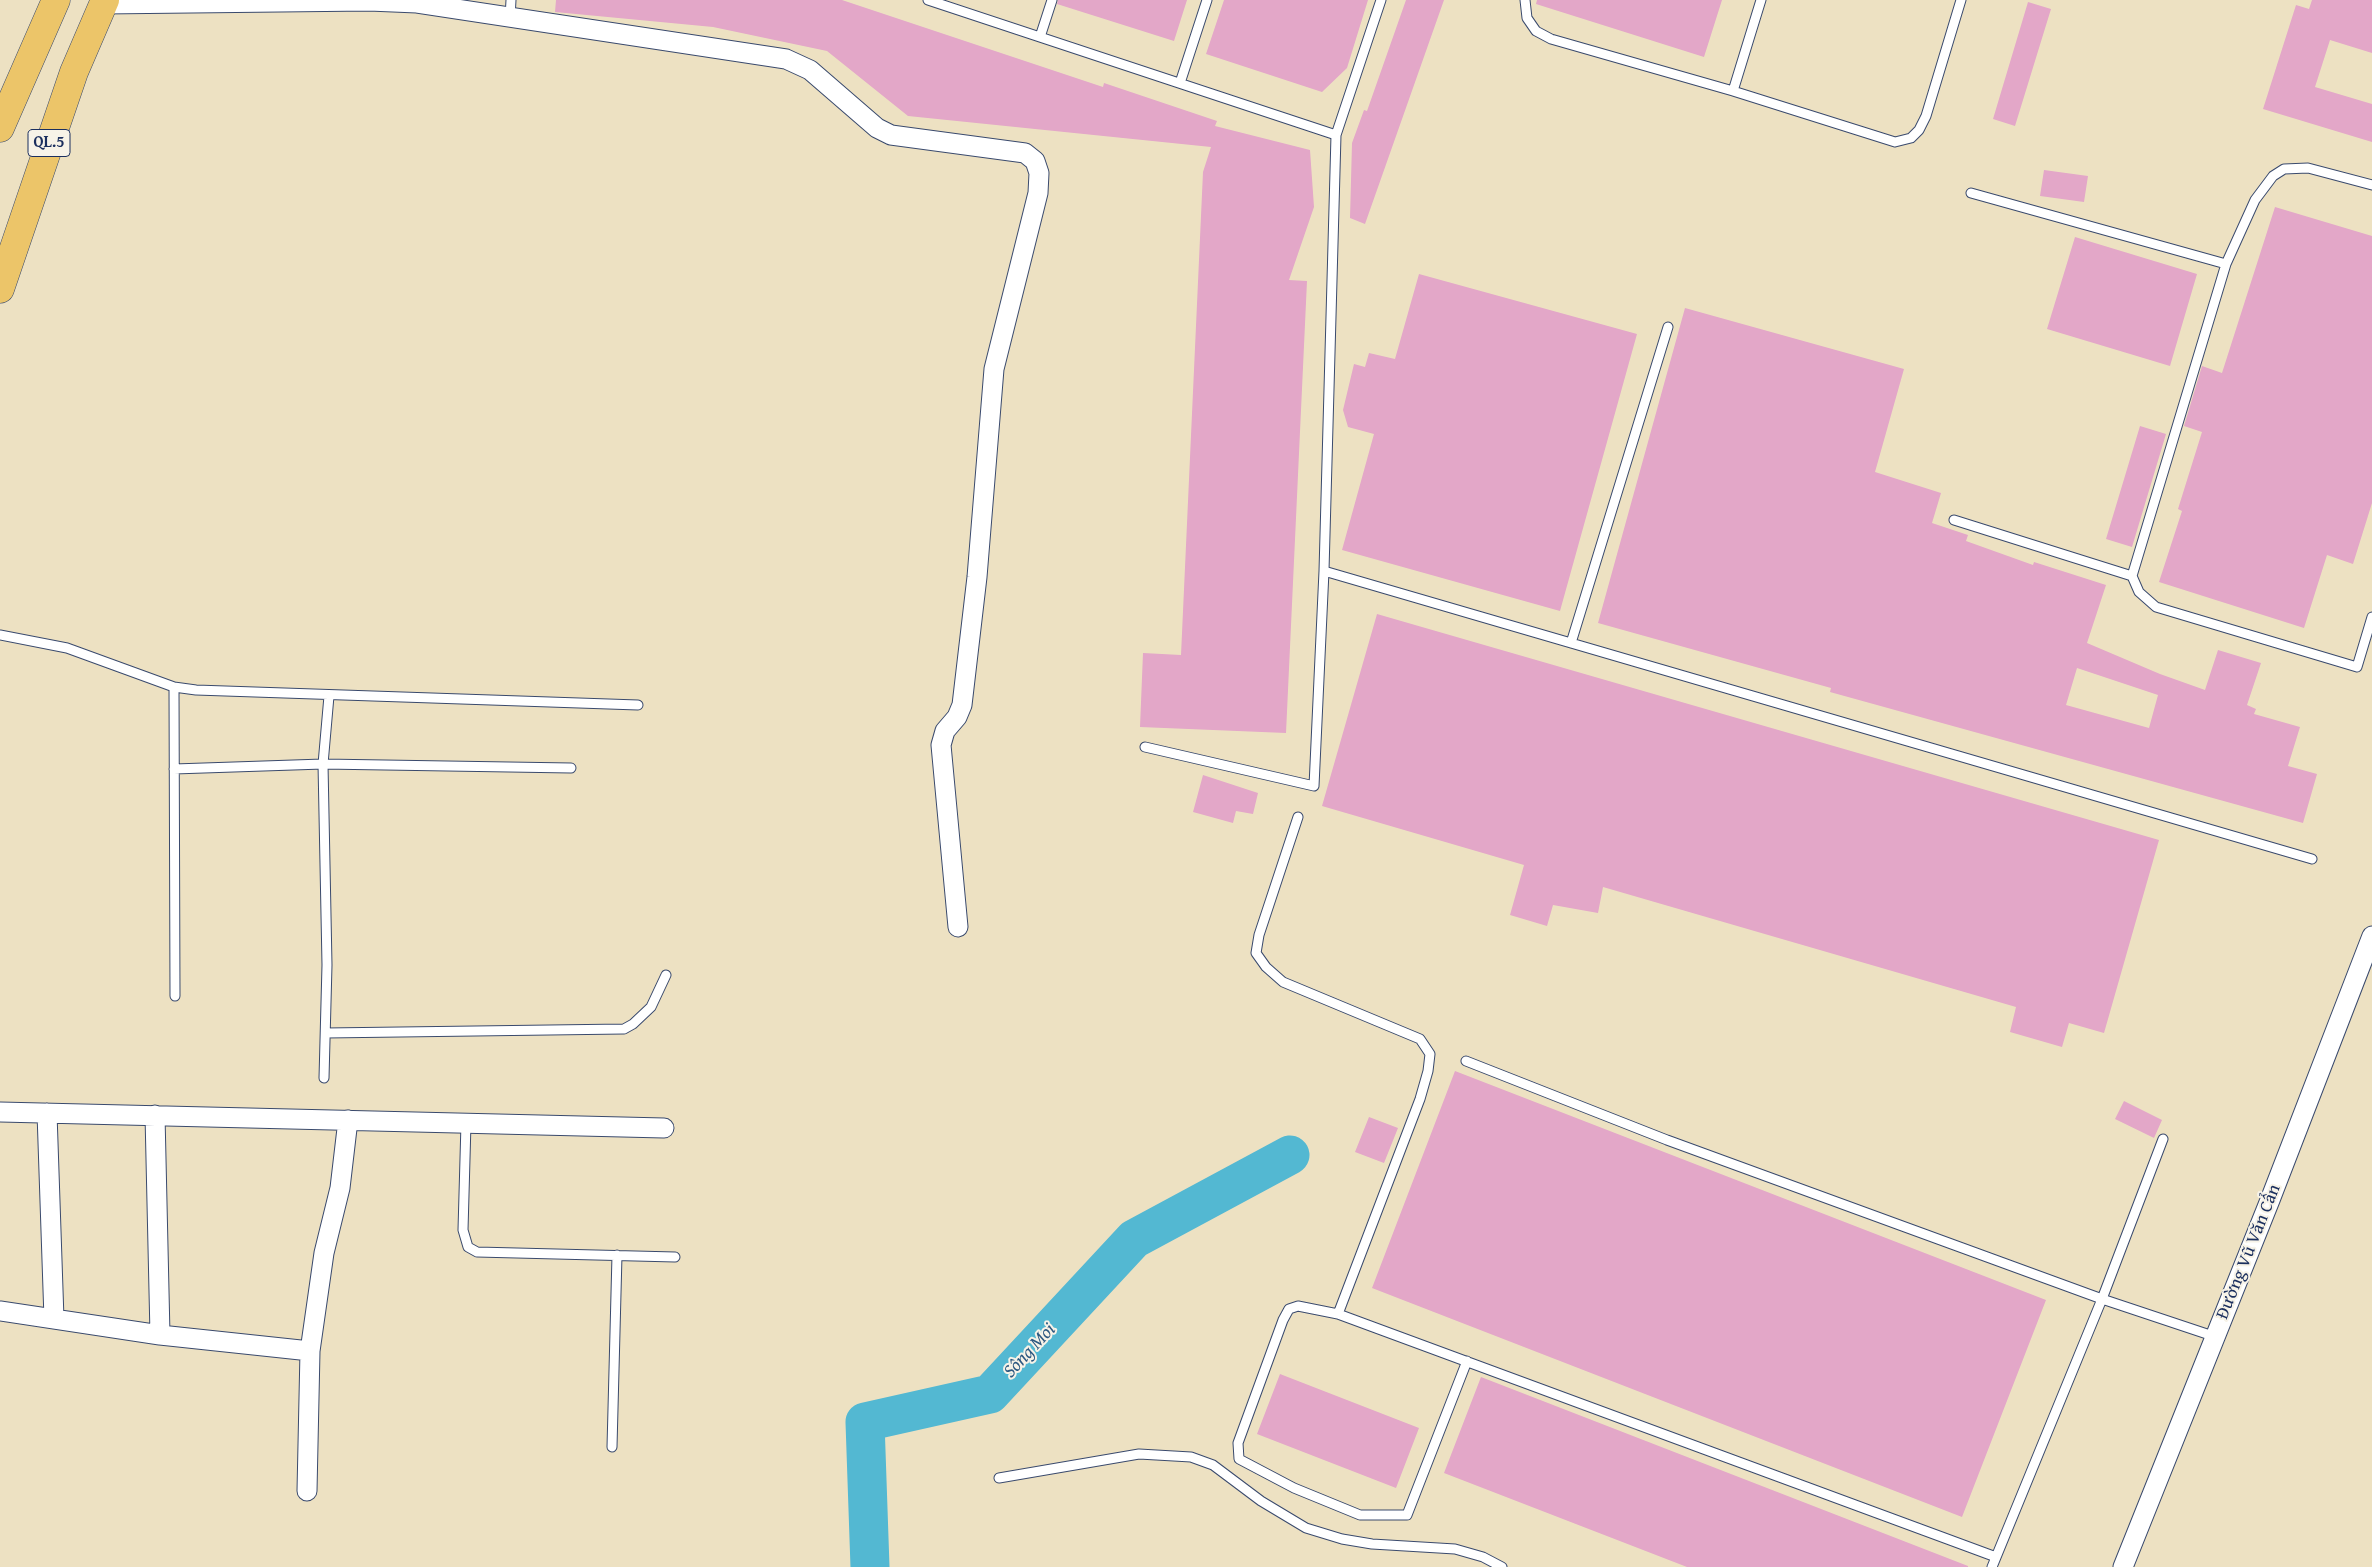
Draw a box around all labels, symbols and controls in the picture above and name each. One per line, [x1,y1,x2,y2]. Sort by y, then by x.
road number: QL.5 [28,130,70,156]
street label: Đường Vũ Văn Cẩn [2212,1181,2286,1323]
water label: Sông Moi [999,1319,1061,1383]

